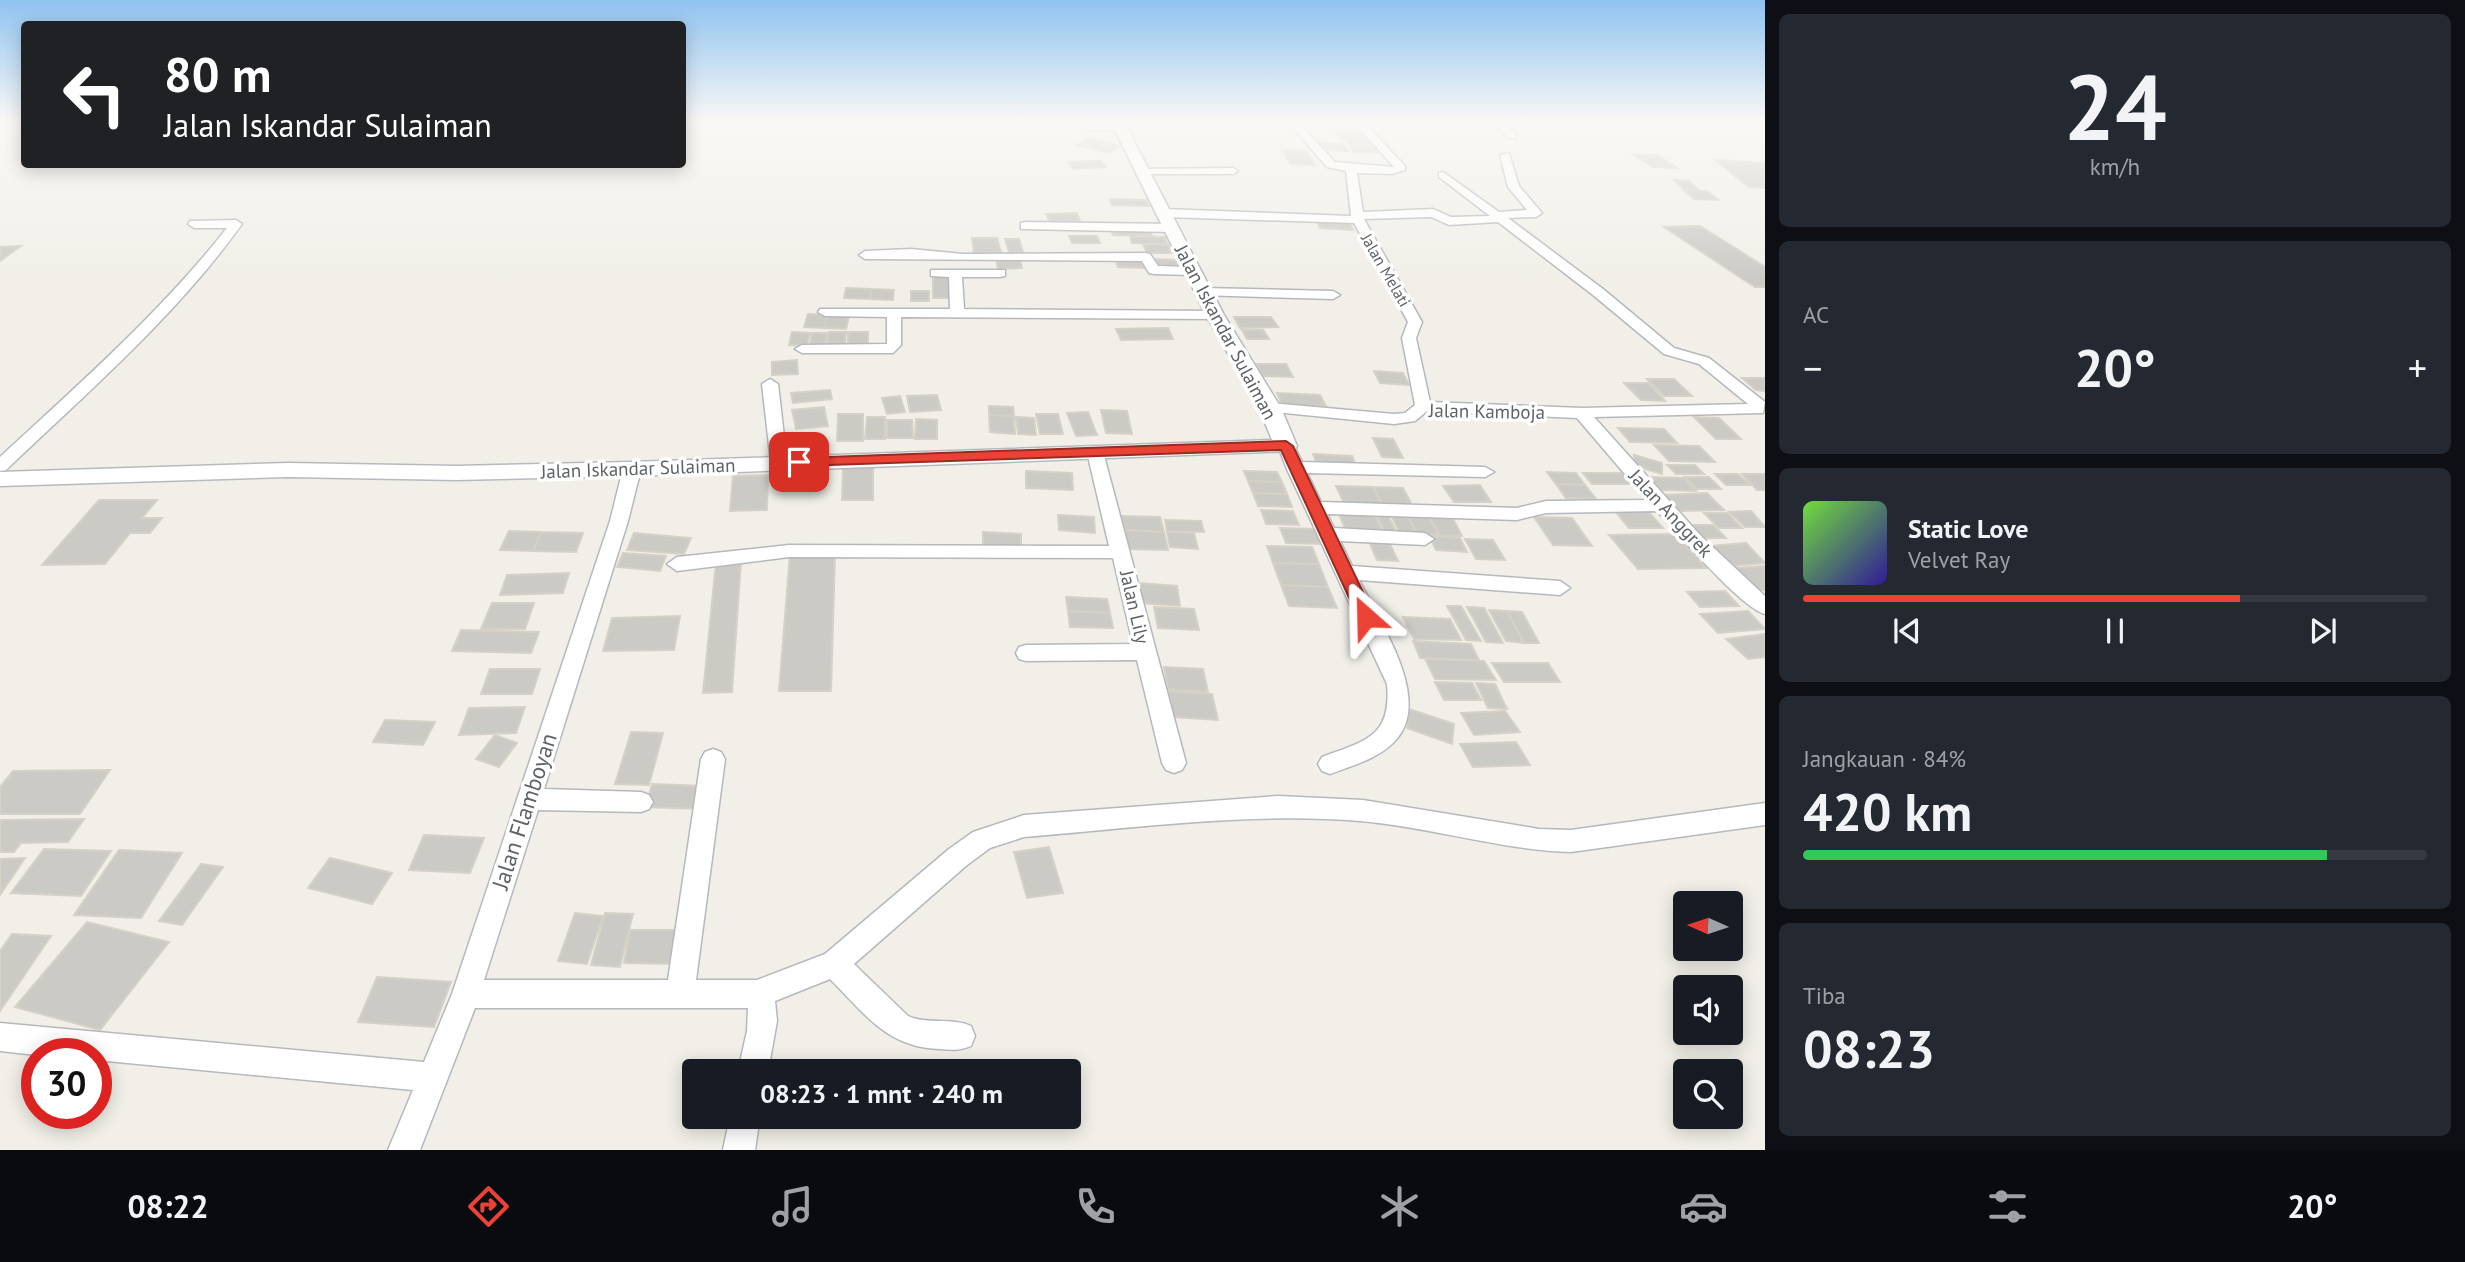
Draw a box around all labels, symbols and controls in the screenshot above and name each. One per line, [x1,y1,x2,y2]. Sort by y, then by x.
text: 80 m [164,42,271,106]
text: 24 [2063,47,2167,165]
icon: left [49,49,140,140]
text: Jalan Iskandar Sulaiman [164,104,492,146]
text: km/h [2090,152,2140,181]
street label: Jalan Melati [1357,229,1415,310]
street label: Jalan Iskandar Sulaiman [1169,240,1282,424]
text: AC [1803,300,1829,329]
text: 20° [2074,334,2156,401]
text: − [1803,343,1822,392]
text: + [2408,343,2427,392]
street label: Jalan Kamboja [1428,398,1545,424]
pin [769,432,829,492]
icon: arrive [780,443,818,481]
street label: Jalan Iskandar Sulaiman [539,453,736,483]
street label: Jalan Anggrek [1623,463,1718,562]
text: Static Love [1908,512,2029,545]
text: Velvet Ray [1908,545,2010,574]
street label: Jalan Lily [1115,567,1155,646]
position arrow [1329,580,1403,654]
icon: previous [1888,612,1926,650]
icon: pause [2096,612,2134,650]
icon: next [2304,612,2342,650]
street label: Jalan Flamboyan [485,729,563,894]
text: Jangkauan · 84% [1803,744,1966,773]
text: 420 km [1803,778,1972,845]
north arrow [1673,891,1743,961]
map controls [1673,891,1743,1129]
button: sound [1673,975,1743,1045]
text: Tiba [1803,981,1846,1010]
text: 08:23 [1803,1015,1935,1082]
speed limit sign: 30 [21,1038,112,1129]
button: search [1673,1059,1743,1129]
text: 08:23 · 1 mnt · 240 m [760,1077,1003,1110]
icon: directions [464,1182,513,1231]
icon: music [768,1182,817,1231]
icon: phone [1071,1182,1120,1231]
icon: climate [1375,1182,1424,1231]
icon: car [1679,1182,1728,1231]
icon: filters [1983,1182,2032,1231]
text: 08:22 [127,1185,209,1227]
text: 20° [2287,1185,2338,1227]

